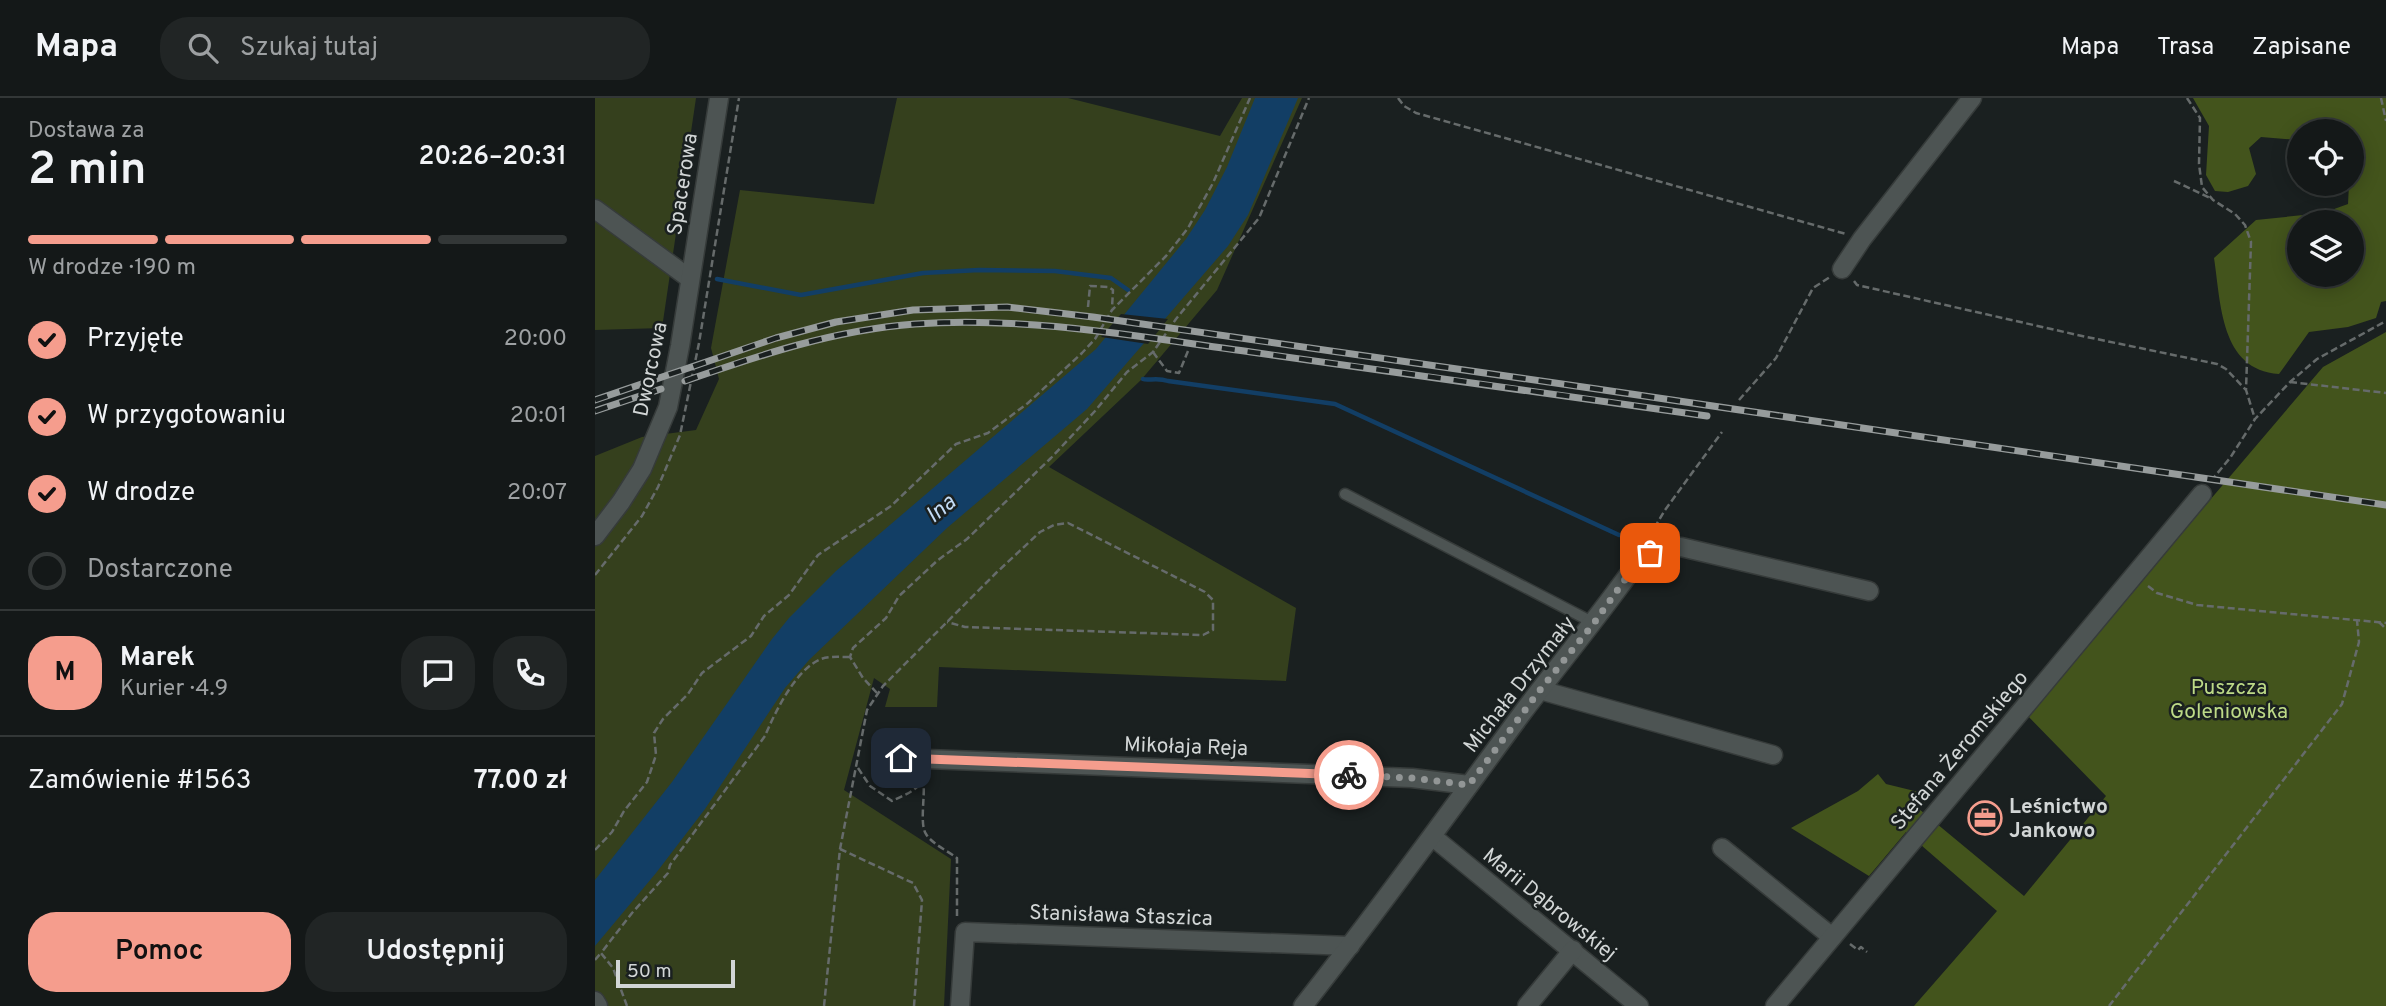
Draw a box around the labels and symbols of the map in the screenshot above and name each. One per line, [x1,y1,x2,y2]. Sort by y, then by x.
street label: Spacerowa [662,131,705,237]
street label: Dworcowa [628,319,675,419]
water label: Ina [921,489,963,531]
pin [1620,523,1680,583]
street label: Michała Drzymały [1458,611,1582,759]
street label: Stefana Żeromskiego [1885,666,2035,836]
park label: Puszcza Goleniowska [2170,675,2288,726]
pin [871,728,931,788]
street label: Mikołaja Reja [1123,732,1248,763]
courier [1314,740,1384,810]
place label: Leśnictwo Jankowo [2009,794,2108,845]
office icon: Leśnictwo Jankowo [1966,799,2004,837]
street label: Marii Dąbrowskiej [1476,843,1622,968]
street label: Stanisława Staszica [1029,900,1213,933]
scale bar [616,957,735,989]

